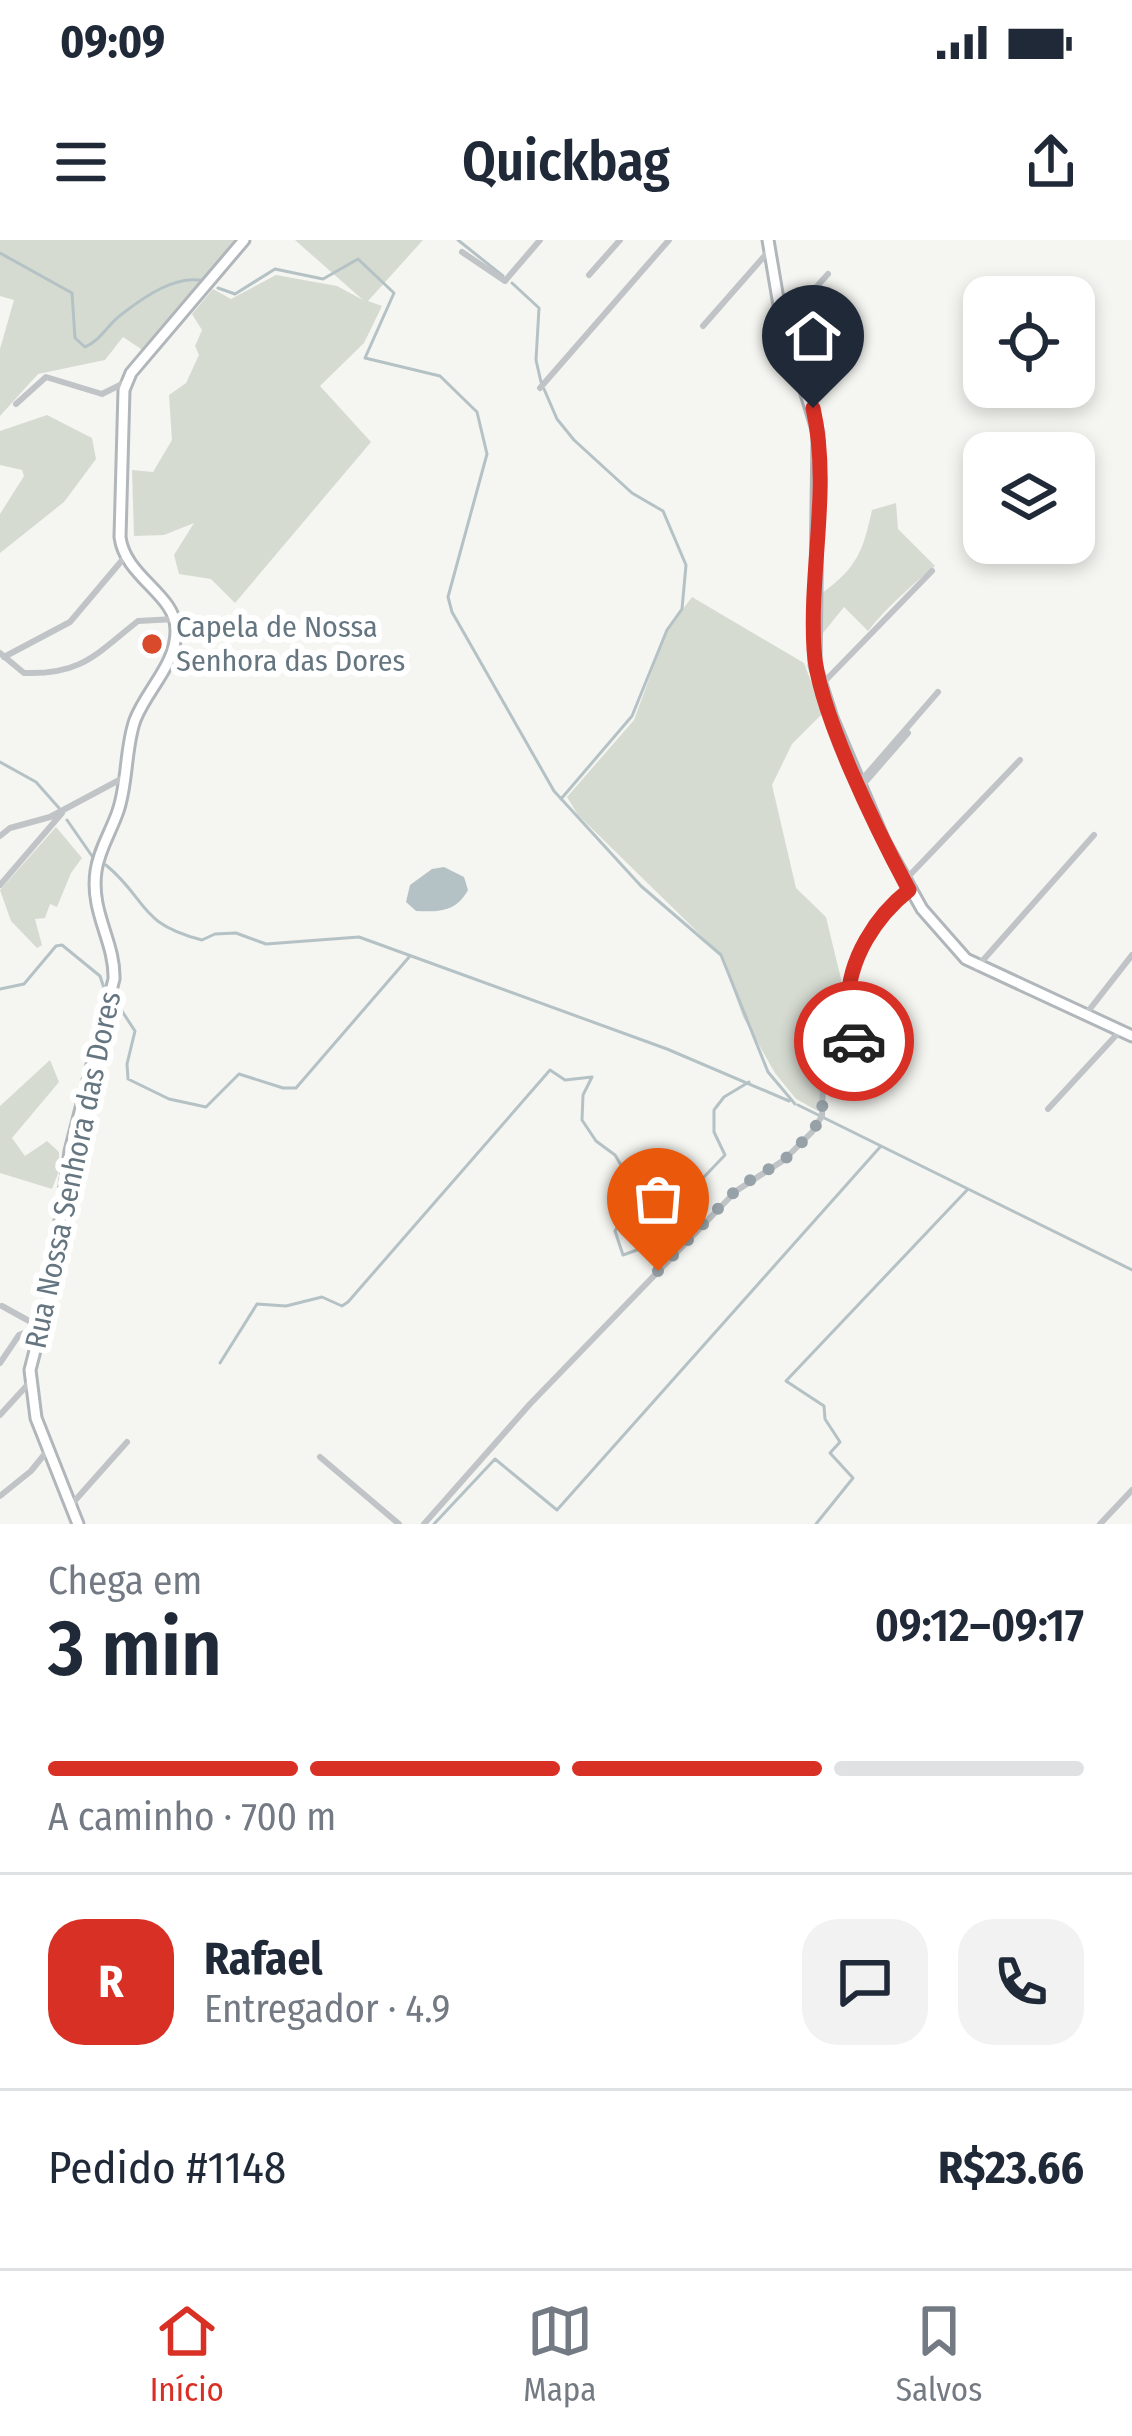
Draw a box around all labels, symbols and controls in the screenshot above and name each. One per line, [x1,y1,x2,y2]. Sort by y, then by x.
text: 09:09 [60,15,165,69]
icon: menu [48,129,114,195]
icon: share [1018,129,1084,195]
text: Quickbag [462,130,670,194]
map controls [963,276,1095,564]
button: locate [963,276,1095,408]
pin [762,285,864,408]
icon: home [780,303,846,369]
button: layers [963,432,1095,564]
place label: Capela de Nossa Senhora das Dores [176,609,405,679]
marker: Capela de Nossa Senhora das Dores [139,631,165,657]
courier [794,981,914,1101]
street label: Rua Nossa Senhora das Dores [18,988,128,1352]
icon: car [821,1008,887,1074]
pin [607,1148,709,1271]
icon: bag [625,1166,691,1232]
text: Chega em [48,1558,202,1604]
text: 09:12–09:17 [875,1599,1084,1653]
text: 3 min [48,1602,222,1696]
text: A caminho · 700 m [48,1794,336,1840]
button: chat [802,1919,928,2045]
button: phone [958,1919,1084,2045]
text: Rafael [204,1932,323,1986]
text: R [98,1955,124,2009]
text: Entregador · 4.9 [204,1986,450,2032]
text: Pedido #1148 [48,2141,286,2195]
text: R$23.66 [938,2141,1084,2195]
tab: Início [150,2298,224,2410]
tab: Mapa [523,2298,596,2410]
tab: Salvos [896,2298,982,2410]

